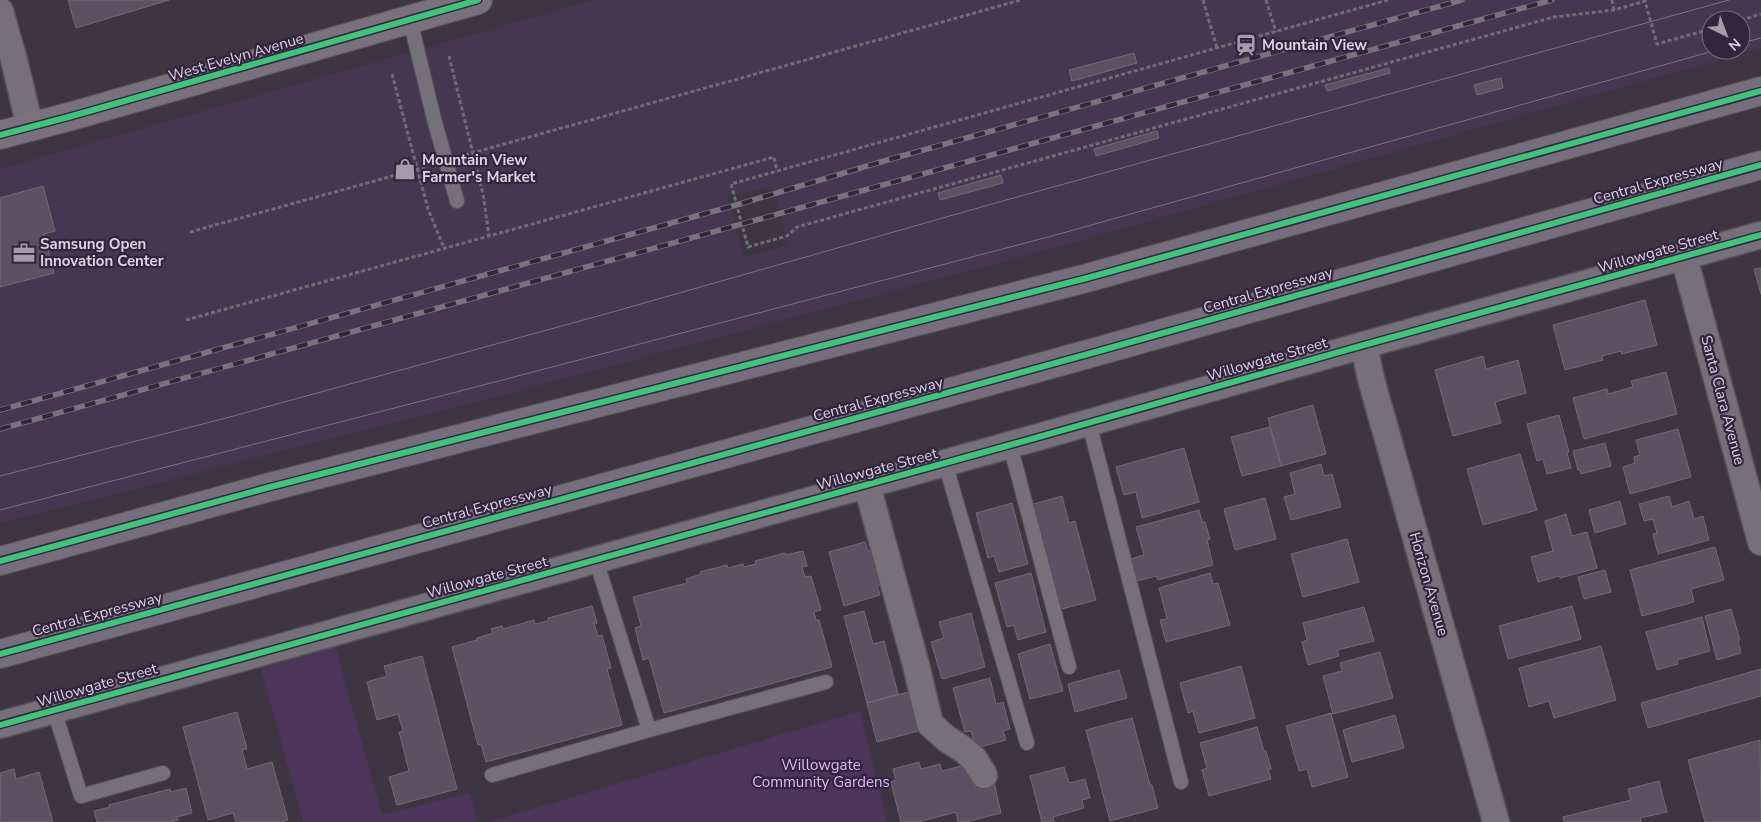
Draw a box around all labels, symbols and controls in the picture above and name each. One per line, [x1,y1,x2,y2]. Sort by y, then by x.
north arrow [1701,10,1751,60]
street label: West Evelyn Avenue [166,28,306,86]
station icon: Mountain View [1233,32,1259,58]
text: N [1724,34,1745,55]
place label: Mountain View [1262,35,1367,55]
place label: Mountain View Farmer's Market [422,150,535,187]
street label: Central Expressway [1591,153,1725,209]
shop icon: Mountain View Farmer's Market [392,156,418,182]
street label: Willowgate Street [1596,224,1721,278]
place label: Samsung Open Innovation Center [40,234,164,271]
office icon: Samsung Open Innovation Center [11,240,37,266]
street label: Central Expressway [1201,262,1335,318]
street label: Willowgate Street [1205,332,1330,386]
street label: Santa Clara Avenue [1696,333,1750,467]
street label: Central Expressway [811,372,945,426]
street label: Willowgate Street [814,443,940,495]
street label: Central Expressway [420,479,554,533]
street label: Horizon Avenue [1405,530,1453,638]
street label: Willowgate Street [424,551,550,603]
street label: Central Expressway [30,587,164,641]
street label: Willowgate Street [35,658,160,712]
park label: Willowgate Community Gardens [752,755,890,792]

